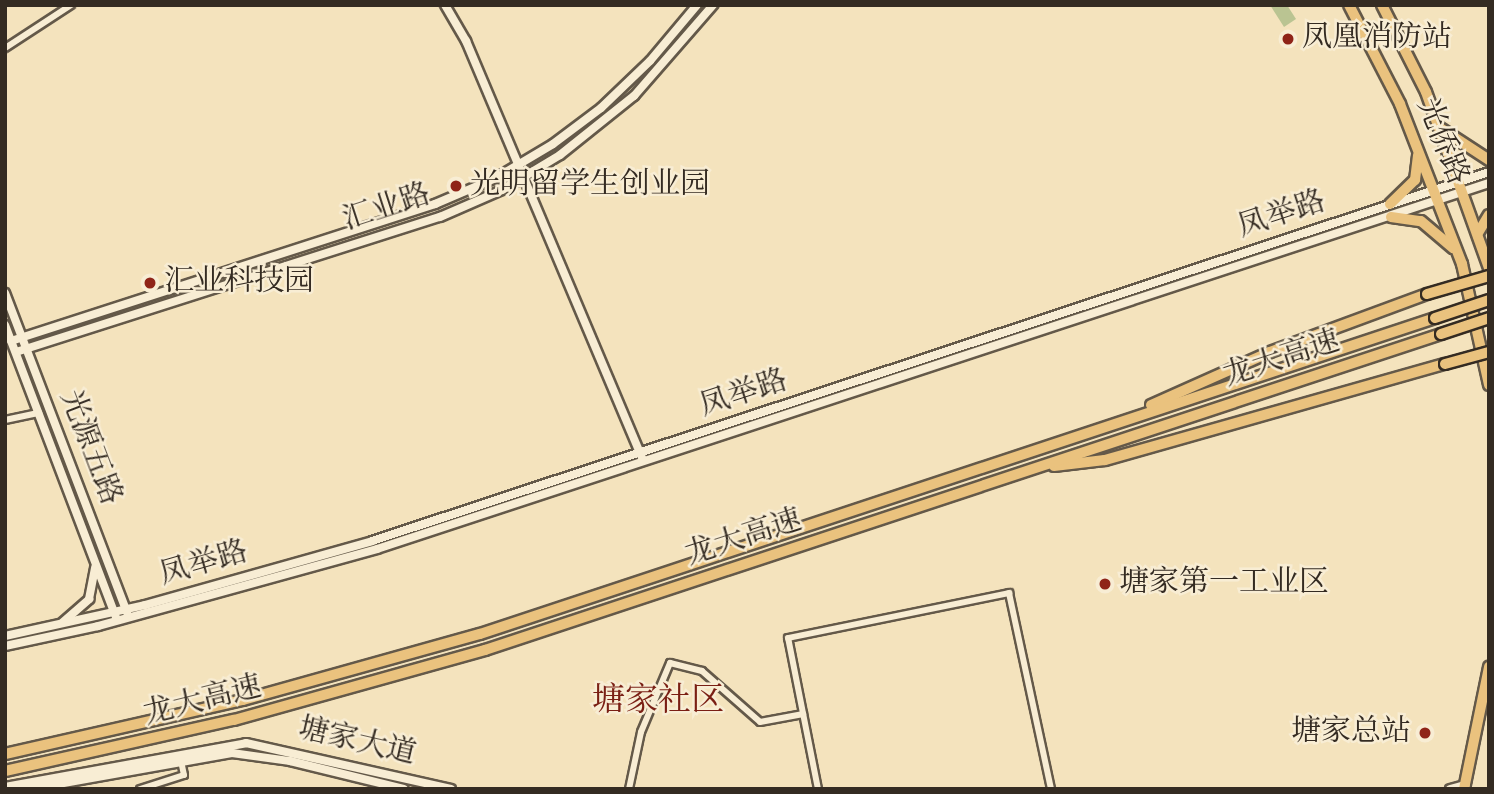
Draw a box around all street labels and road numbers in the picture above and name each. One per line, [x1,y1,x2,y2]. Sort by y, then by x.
street label: 光侨路 [1407,94,1475,190]
street label: 汇业路 [339,178,435,240]
street label: 凤举路 [1234,185,1330,247]
street label: 龙大高速 [1219,324,1345,396]
street label: 凤举路 [696,364,792,426]
street label: 光源五路 [51,386,127,510]
street label: 龙大高速 [681,503,807,575]
street label: 凤举路 [156,535,252,595]
street label: 龙大高速 [140,670,266,734]
street label: 塘家大道 [294,712,420,774]

